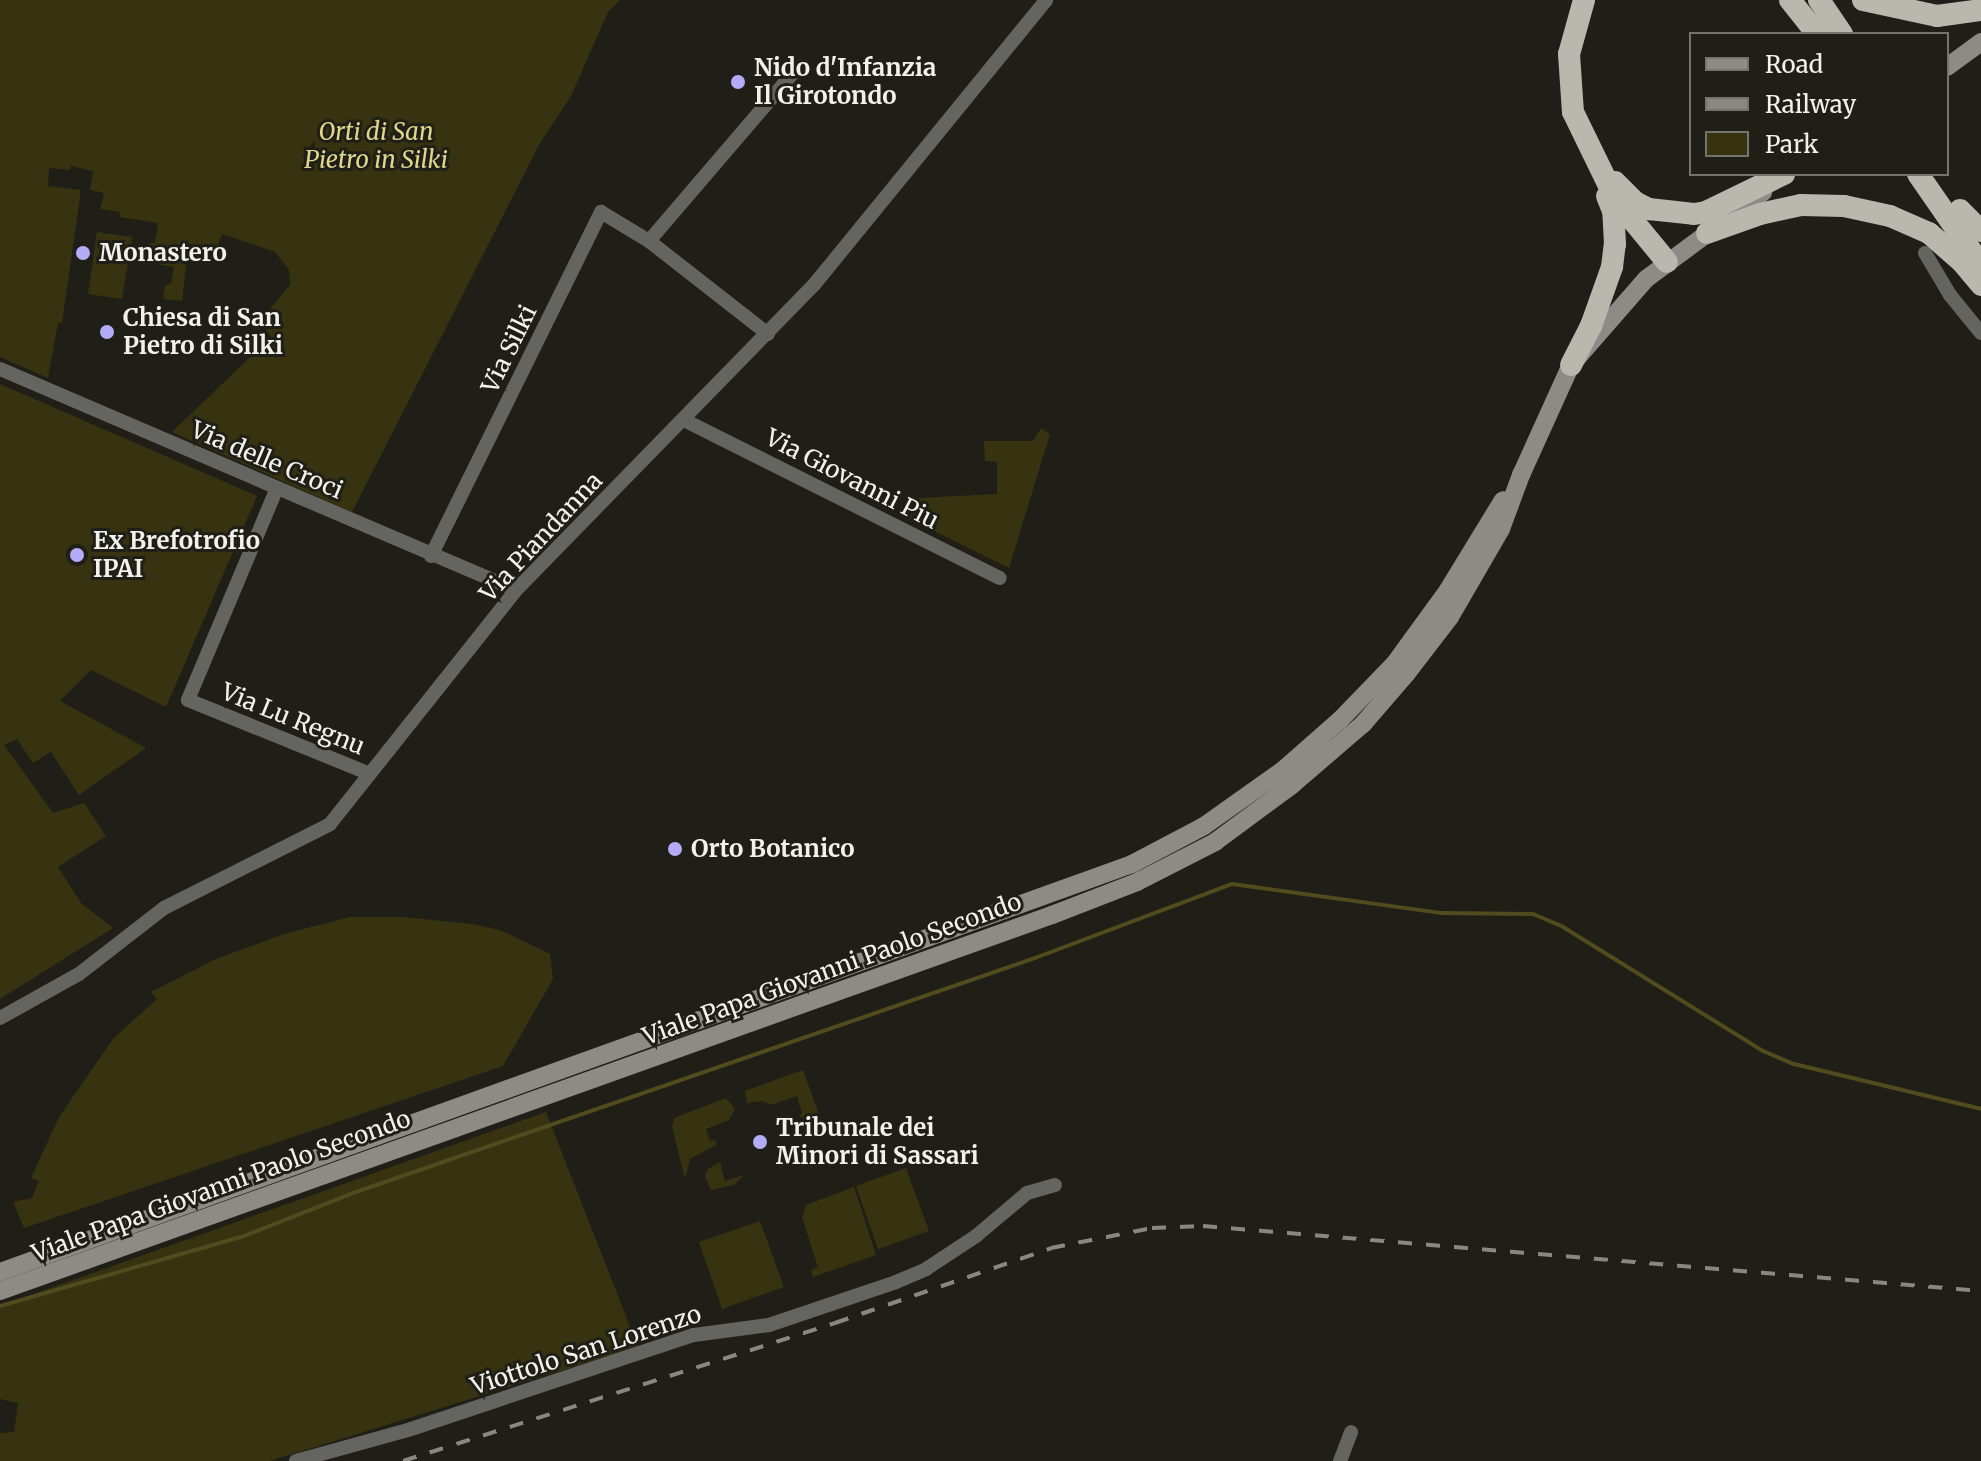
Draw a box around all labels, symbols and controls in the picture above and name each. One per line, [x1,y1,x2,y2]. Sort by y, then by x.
legend [1689,32,1949,176]
text: Road [1765,49,1823,80]
place label: Nido d'Infanzia Il Girotondo [754,54,936,110]
marker: Nido d'Infanzia Il Girotondo [729,73,747,91]
text: Railway [1765,89,1856,120]
park label: Orti di San Pietro in Silki [304,118,448,174]
text: Park [1765,129,1818,160]
place label: Monastero [99,239,227,267]
marker: Monastero [74,244,92,262]
street label: Via Silki [475,300,543,398]
place label: Chiesa di San Pietro di Silki [123,304,283,360]
marker: Chiesa di San Pietro di Silki [98,323,116,341]
street label: Via delle Croci [187,415,347,505]
street label: Via Giovanni Piu [761,423,943,535]
street label: Via Piandanna [474,466,608,608]
place label: Ex Brefotrofio IPAI [93,527,260,583]
marker: Ex Brefotrofio IPAI [68,546,86,564]
street label: Via Lu Regnu [217,677,369,761]
place label: Orto Botanico [691,835,854,863]
marker: Orto Botanico [666,840,684,858]
street label: Viale Papa Giovanni Paolo Secondo [639,887,1025,1051]
street label: Viale Papa Giovanni Paolo Secondo [28,1104,414,1268]
place label: Tribunale dei Minori di Sassari [776,1114,979,1170]
marker: Tribunale dei Minori di Sassari [751,1133,769,1151]
street label: Viottolo San Lorenzo [467,1299,705,1401]

